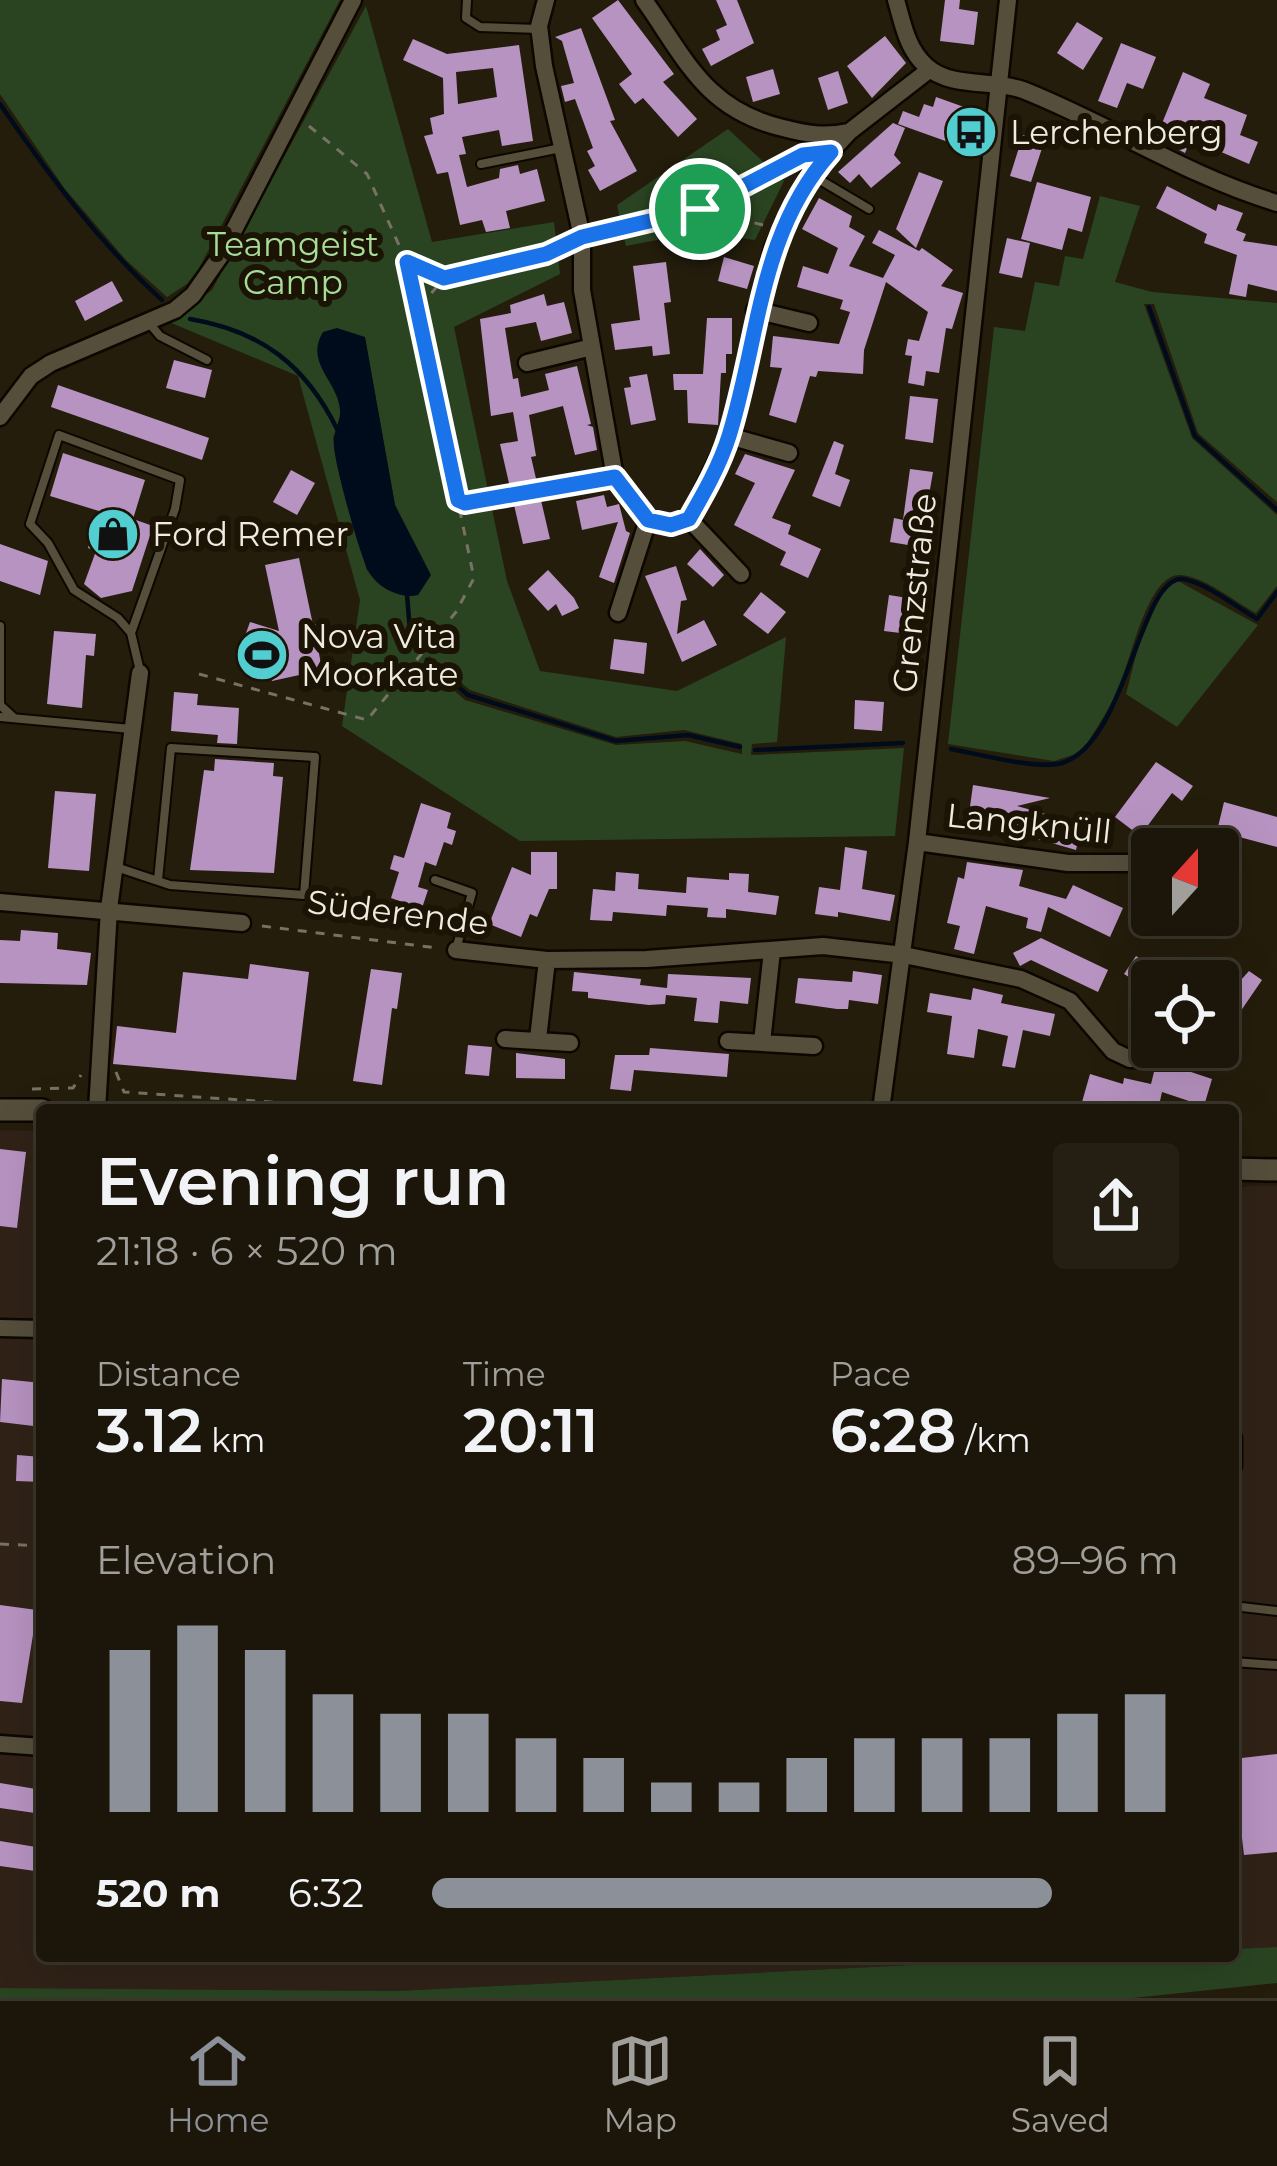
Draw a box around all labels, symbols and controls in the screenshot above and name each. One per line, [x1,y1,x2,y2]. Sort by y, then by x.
bus stop icon: Lerchenberg [943,104,999,160]
place label: Lerchenberg [1010,112,1223,152]
pin [649,158,751,260]
icon: arrive [667,176,733,242]
park label: Teamgeist Camp [207,224,379,302]
street label: Grenzstraße [884,491,944,695]
shop icon: Ford Remer [85,506,141,562]
place label: Ford Remer [152,514,349,554]
place label: Nova Vita Moorkate [301,616,458,694]
sports icon: Nova Vita Moorkate [234,627,290,683]
street label: Langknüll [945,794,1113,852]
north arrow [1131,828,1239,936]
map controls [1131,828,1239,1068]
street label: Süderende [305,881,491,943]
button: locate [1131,960,1239,1068]
text: Evening run [96,1141,509,1222]
button: share [1053,1143,1179,1269]
text: 21:18 · 6 × 520 m [96,1227,398,1275]
text: Distance [96,1354,241,1394]
text: Time [463,1354,546,1394]
text: Pace [830,1354,911,1394]
text: 3.12 [96,1394,202,1467]
text: 20:11 [463,1394,599,1467]
text: 6:28 [830,1394,956,1467]
text: km [202,1420,266,1460]
text: /km [956,1420,1031,1460]
text: Elevation [96,1536,276,1584]
text: 89–96 m [1011,1536,1179,1584]
text: 520 m [96,1869,220,1917]
text: 6:32 [288,1869,364,1917]
tab: Home [167,2028,269,2140]
tab: Map [603,2028,677,2140]
tab: Saved [1011,2028,1110,2140]

